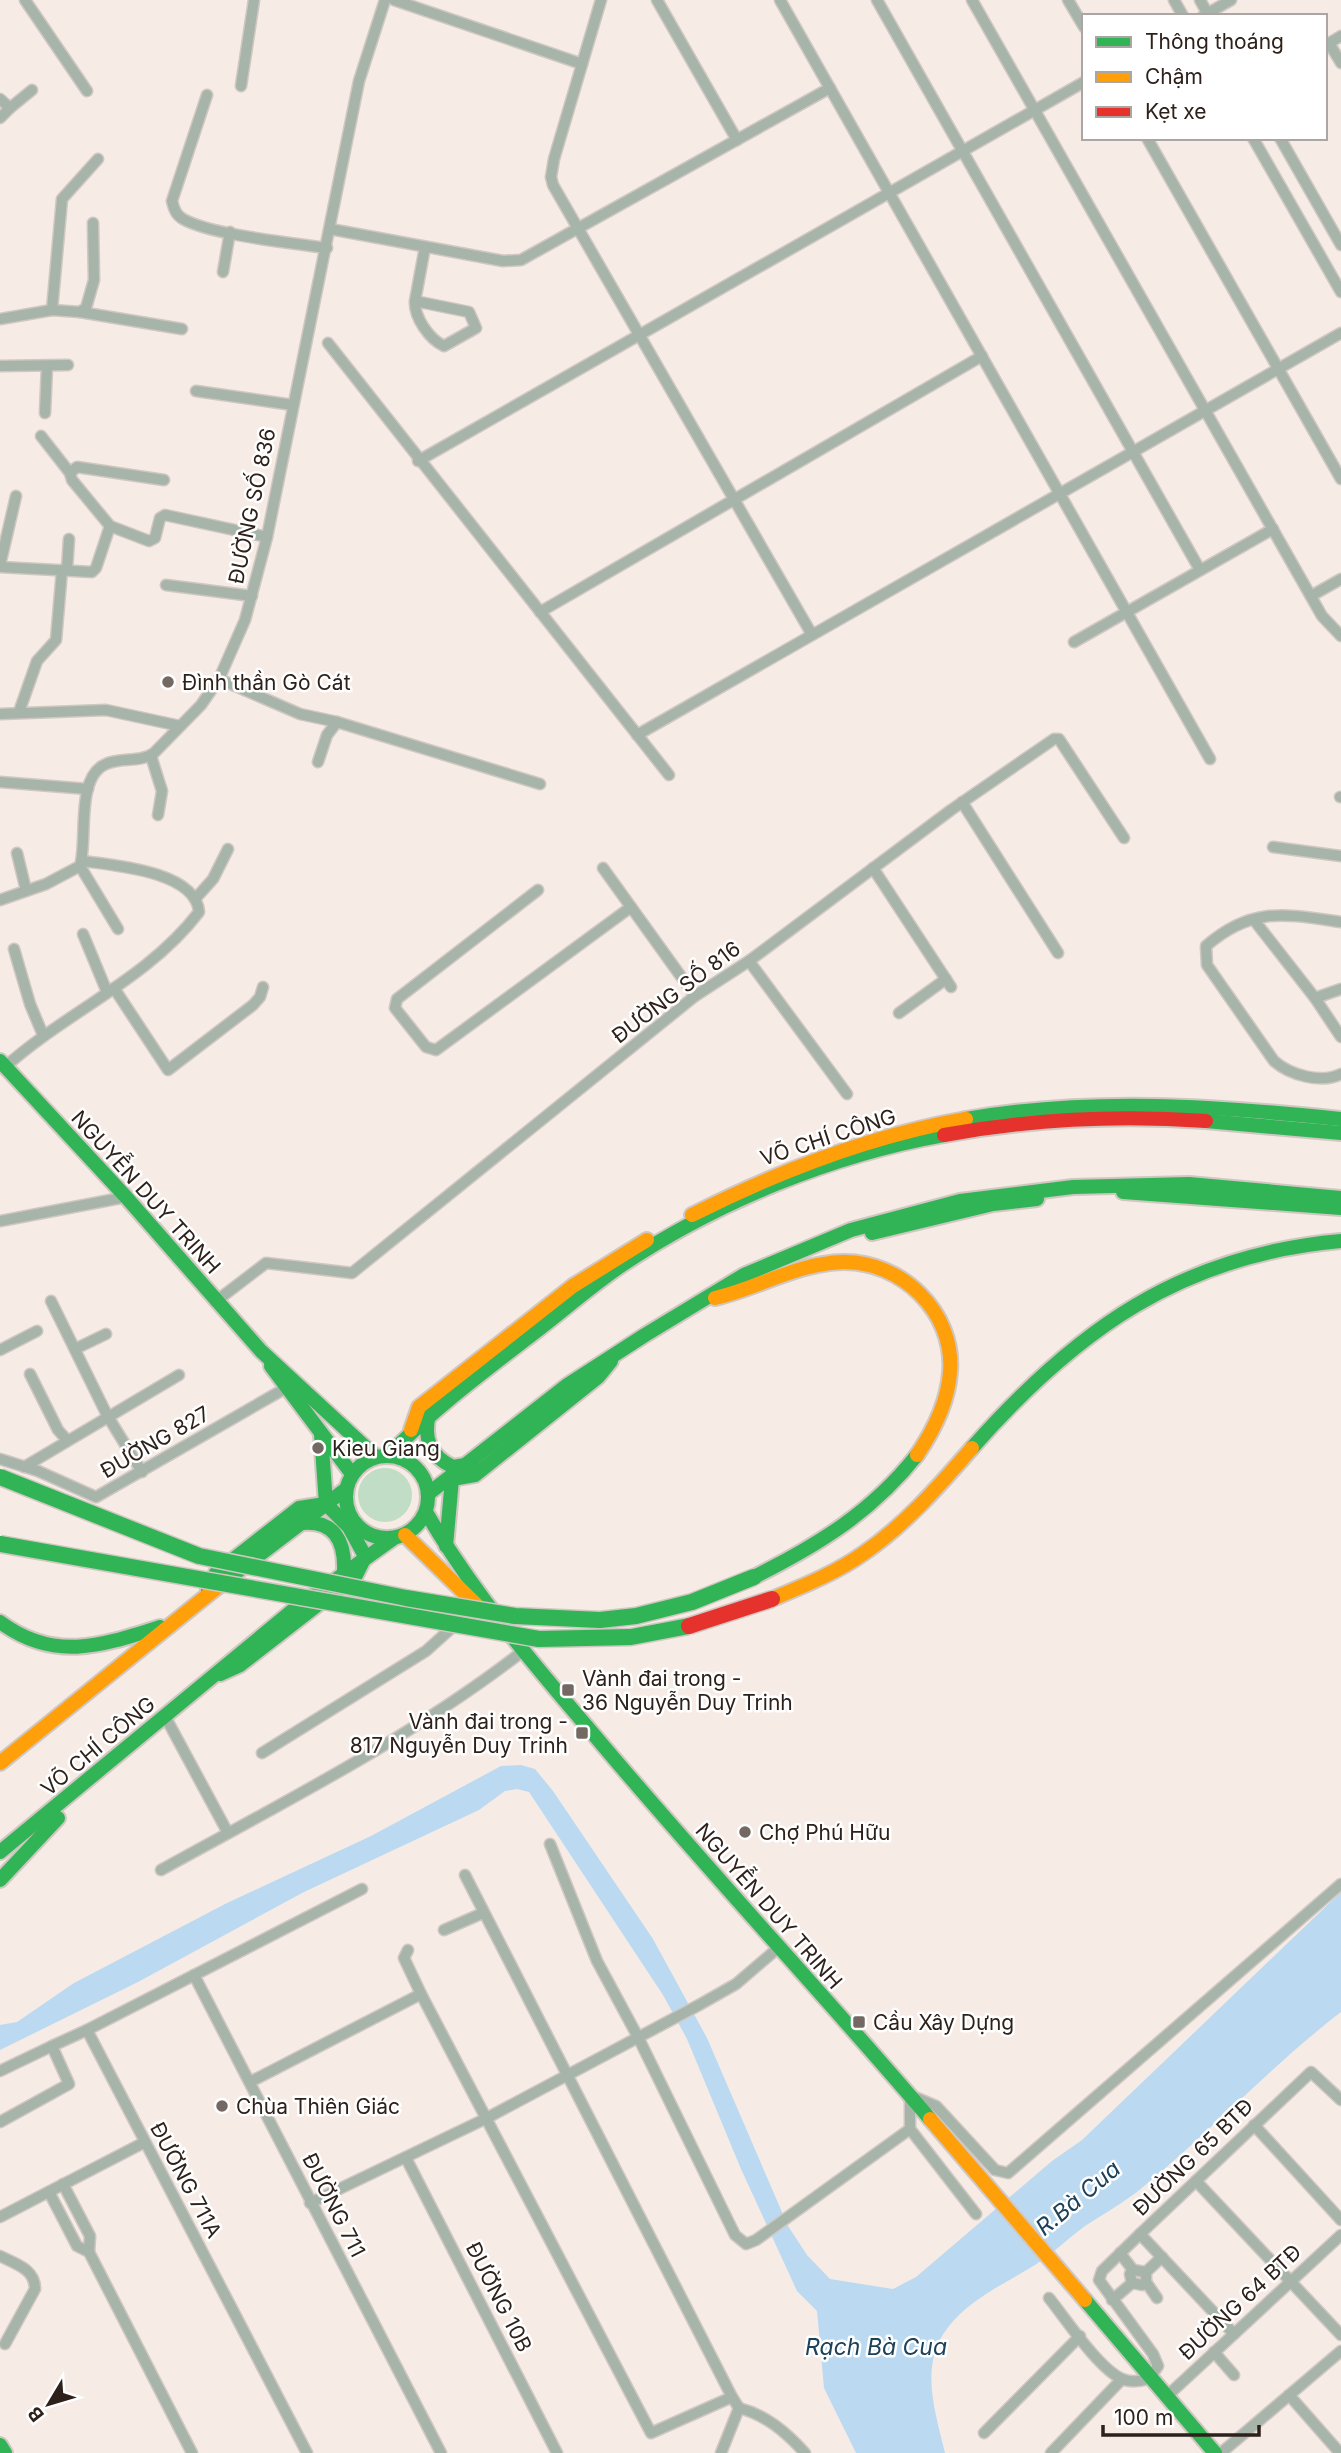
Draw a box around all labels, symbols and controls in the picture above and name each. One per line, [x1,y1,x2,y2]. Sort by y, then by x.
legend [1082,14,1327,140]
text: Thông thoáng [1145,29,1284,54]
text: Chậm [1145,64,1203,89]
text: Kẹt xe [1145,99,1207,124]
street label: ĐƯỜNG SỐ 836 [219,425,281,586]
place label: Đình thần Gò Cát [182,670,351,695]
marker: Đình thần Gò Cát [160,674,176,690]
street label: ĐƯỜNG SỐ 816 [605,932,745,1048]
street label: VÕ CHÍ CÔNG [757,1102,899,1171]
street label: NGUYỄN DUY TRINH [66,1103,229,1279]
street label: ĐƯỜNG 827 [96,1400,214,1483]
place label: Kieu Giang [332,1436,440,1461]
marker: Kieu Giang [310,1440,326,1456]
place label: Vành đai trong - 36 Nguyễn Duy Trinh [582,1666,793,1715]
marker: Vành đai trong - 36 Nguyễn Duy Trinh [560,1682,576,1698]
street label: VÕ CHÍ CÔNG [35,1690,160,1801]
place label: Vành đai trong - 817 Nguyễn Duy Trinh [350,1709,568,1758]
marker: Vành đai trong - 817 Nguyễn Duy Trinh [574,1725,590,1741]
street label: NGUYỄN DUY TRINH [690,1816,851,1994]
place label: Chợ Phú Hữu [759,1820,890,1845]
marker: Chợ Phú Hữu [737,1824,753,1840]
place label: Cầu Xây Dựng [873,2010,1014,2035]
marker: Cầu Xây Dựng [851,2014,867,2030]
street label: ĐƯỜNG 65 BTĐ [1127,2093,1258,2221]
place label: Chùa Thiên Giác [236,2094,400,2119]
marker: Chùa Thiên Giác [214,2098,230,2114]
street label: ĐƯỜNG 711A [145,2117,228,2242]
street label: ĐƯỜNG 711 [297,2148,372,2261]
water label: R.Bà Cua [1030,2155,1126,2241]
street label: ĐƯỜNG 10B [461,2238,538,2356]
street label: ĐƯỜNG 64 BTĐ [1173,2238,1306,2365]
water label: Rạch Bà Cua [805,2333,947,2361]
north arrow [14,2369,84,2439]
scale bar [1103,2394,1259,2438]
text: B [23,2402,49,2426]
text: 100 m [1114,2405,1173,2430]

